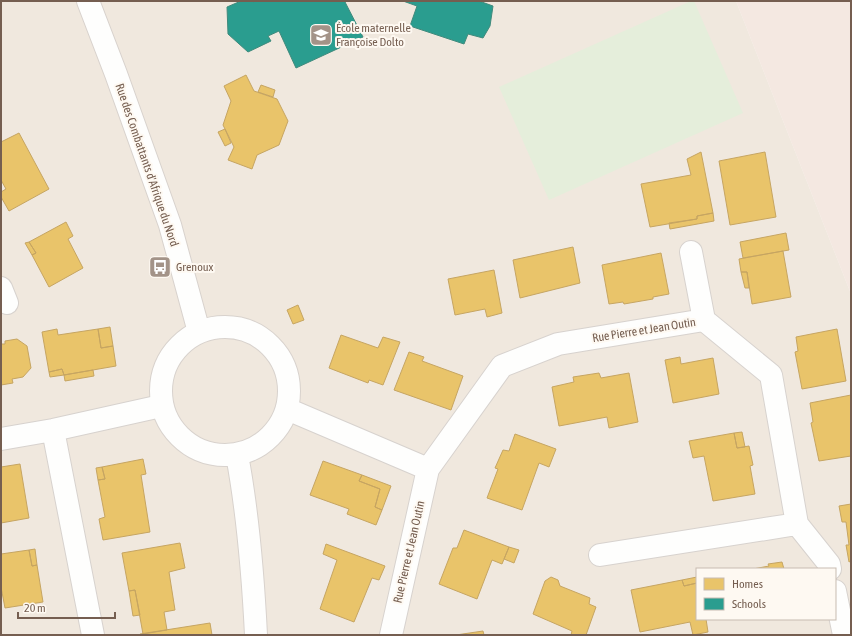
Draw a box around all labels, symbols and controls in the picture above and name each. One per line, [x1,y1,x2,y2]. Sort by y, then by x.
place label: École maternelle Françoise Dolto [336,21,411,49]
school or university icon: École maternelle Françoise Dolto [308,22,334,48]
street label: Rue des Combattants d'Afrique du Nord [112,82,182,248]
bus stop icon: Grenoux [147,254,173,280]
place label: Grenoux [176,260,214,274]
street label: Rue Pierre et Jean Outin [591,315,697,345]
street label: Rue Pierre et Jean Outin [390,499,428,605]
legend [696,568,836,620]
text: Homes [732,577,763,591]
scale bar [18,594,115,620]
text: Schools [732,597,766,611]
text: 20 m [24,601,46,615]

